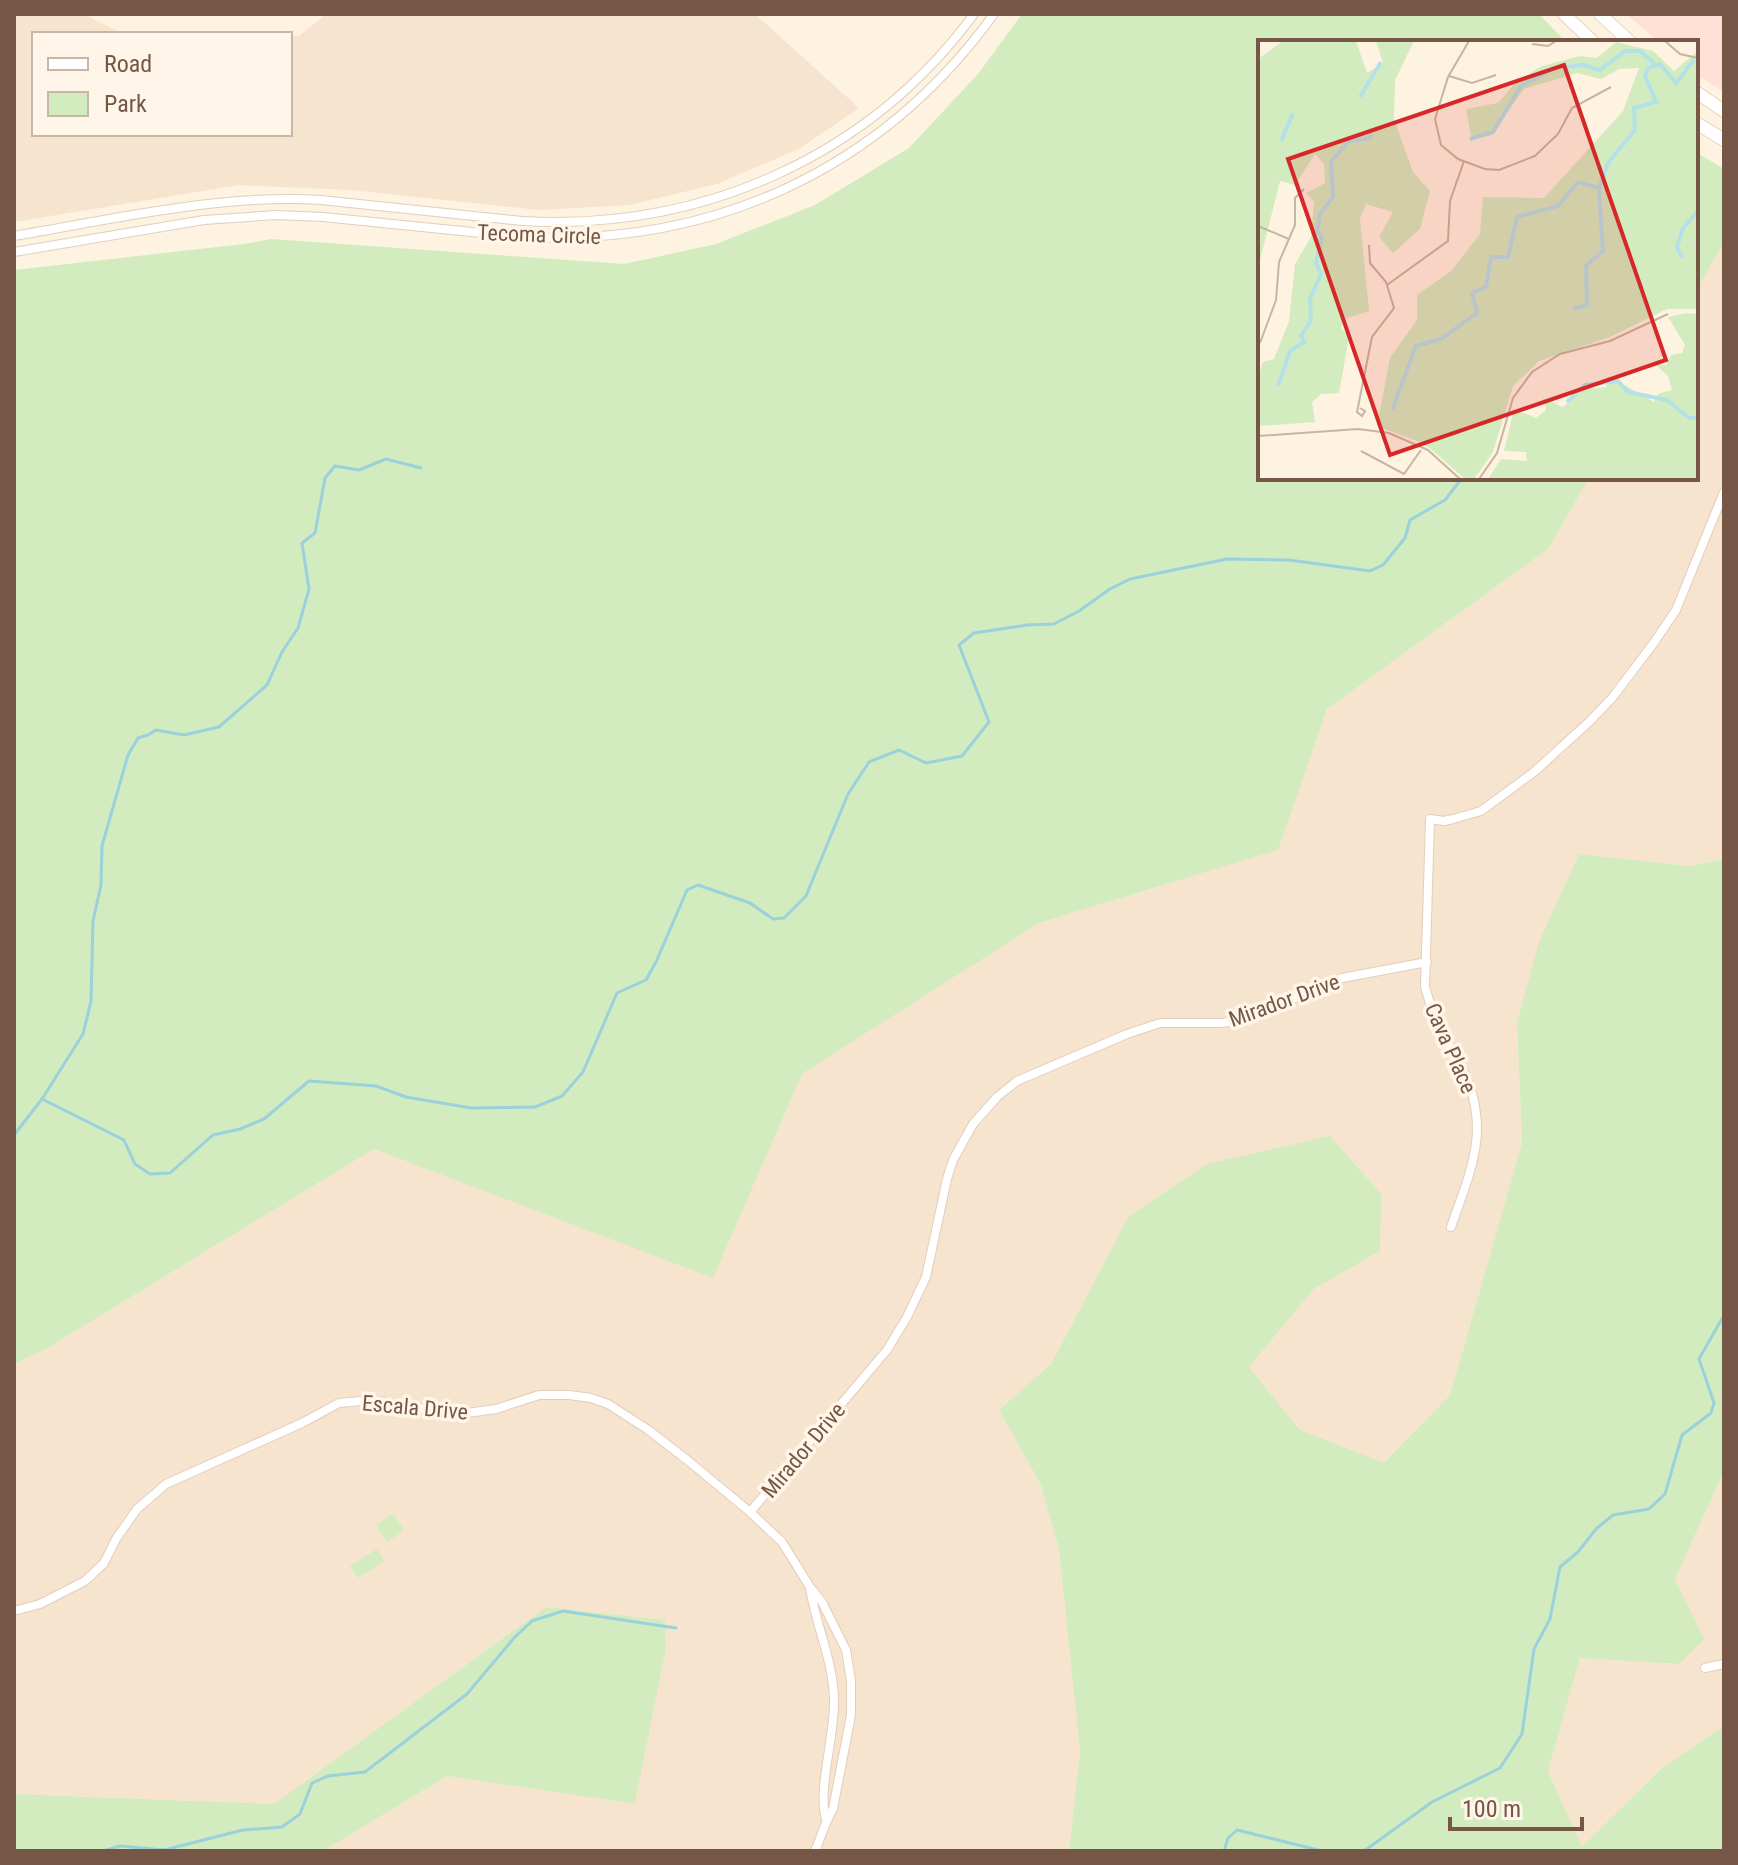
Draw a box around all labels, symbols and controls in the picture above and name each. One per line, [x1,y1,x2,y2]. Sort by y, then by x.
legend [32,32,292,136]
inset map [1258,40,1698,480]
text: Road [104,50,152,78]
text: Park [104,90,147,118]
street label: Tecoma Circle [477,220,601,249]
street label: Mirador Drive [1225,969,1343,1032]
street label: Cava Place [1420,999,1481,1097]
street label: Escala Drive [361,1390,469,1425]
street label: Mirador Drive [756,1398,850,1503]
scale bar [1450,1781,1582,1831]
text: 100 m [1462,1795,1521,1823]

